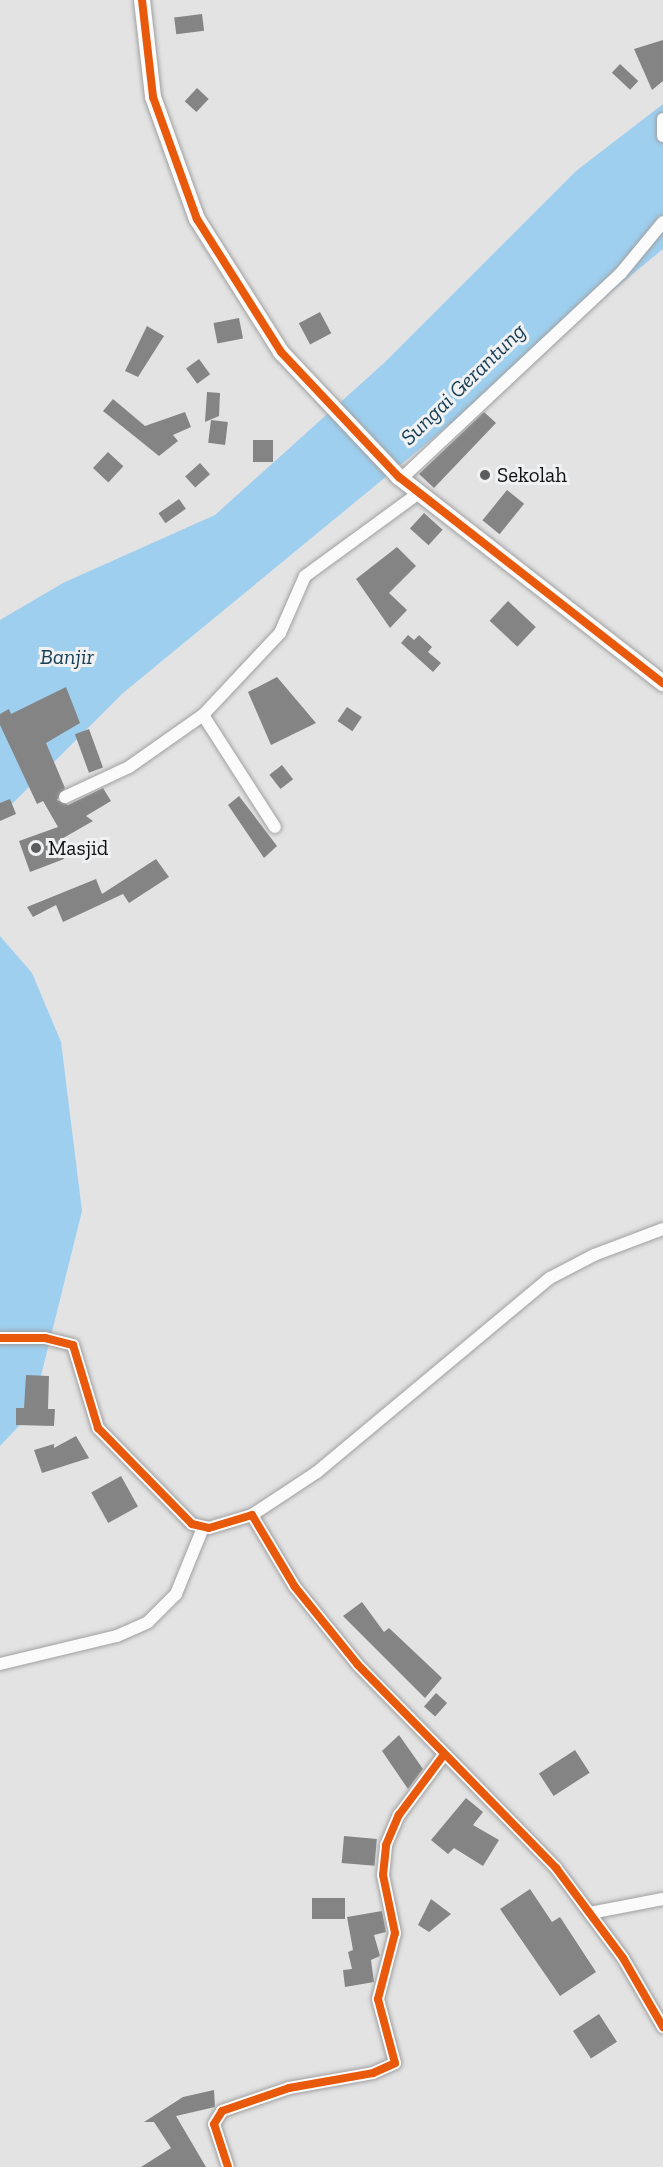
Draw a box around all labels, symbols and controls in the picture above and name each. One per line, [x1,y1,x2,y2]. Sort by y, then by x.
water label: Sungai Gerantung [395,318,531,450]
place label: Sekolah [497,462,567,488]
marker: Sekolah [478,468,492,482]
water label: Banjir [40,644,94,670]
place label: Masjid [48,835,108,861]
marker: Masjid [29,841,43,855]

